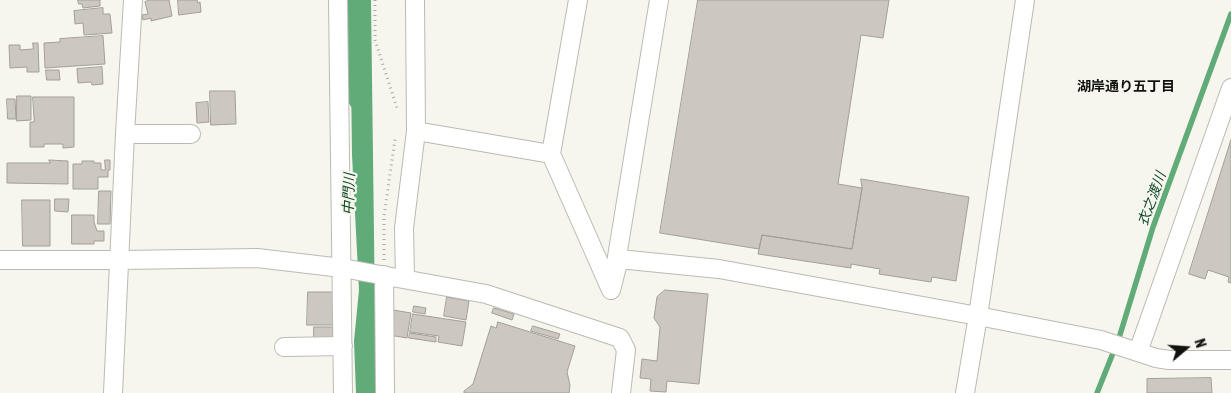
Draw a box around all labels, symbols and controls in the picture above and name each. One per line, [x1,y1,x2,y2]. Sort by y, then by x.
district label: 湖岸通り五丁目 [1077,79,1175,95]
water label: 衣之渡川 [1135,170,1169,228]
water label: 中門川 [340,173,358,215]
north arrow [1161,323,1211,373]
text: N [1191,337,1209,350]

